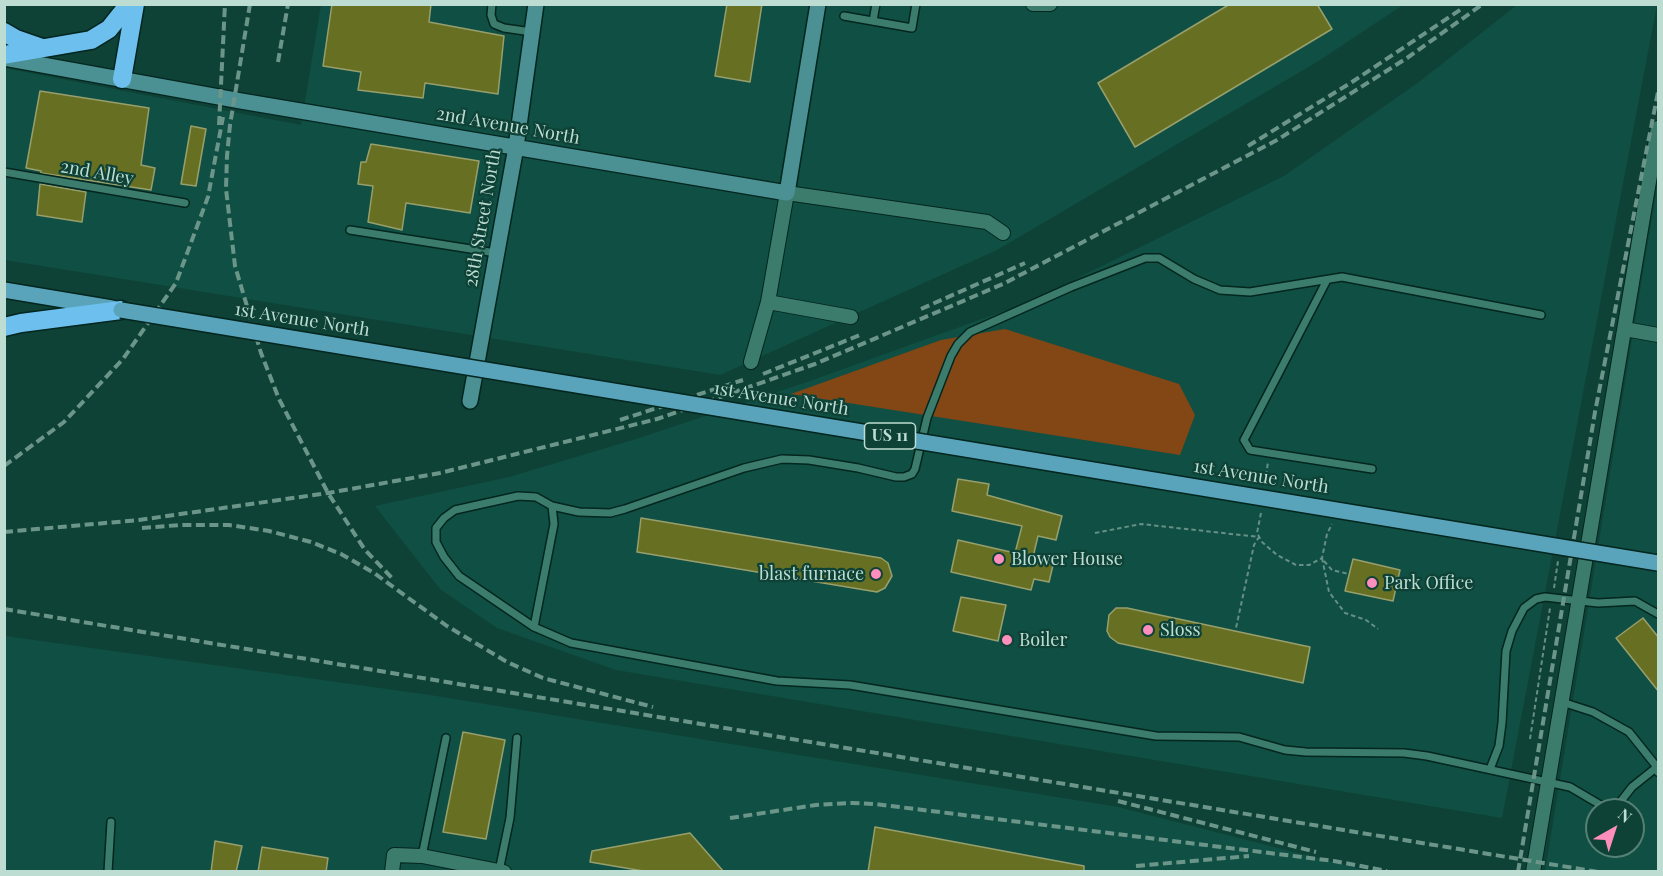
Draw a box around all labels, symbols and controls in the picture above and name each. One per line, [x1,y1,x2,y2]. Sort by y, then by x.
street label: 2nd Avenue North [435,103,581,149]
street label: 28th Street North [460,147,506,289]
street label: 2nd Alley [59,156,135,190]
street label: 1st Avenue North [233,299,371,341]
street label: 1st Avenue North [712,378,850,420]
road number: US 11 [864,423,916,449]
street label: 1st Avenue North [1192,456,1330,498]
place label: Blower House [1011,548,1123,570]
marker: Blower House [992,552,1006,566]
place label: blast furnace [759,563,864,585]
marker: blast furnace [869,567,883,581]
place label: Park Office [1384,572,1473,594]
marker: Park Office [1365,576,1379,590]
place label: Sloss [1160,619,1201,641]
marker: Sloss [1141,623,1155,637]
place label: Boiler [1019,629,1067,651]
marker: Boiler [1000,633,1014,647]
north arrow [1585,798,1645,858]
text: N [1614,803,1636,827]

